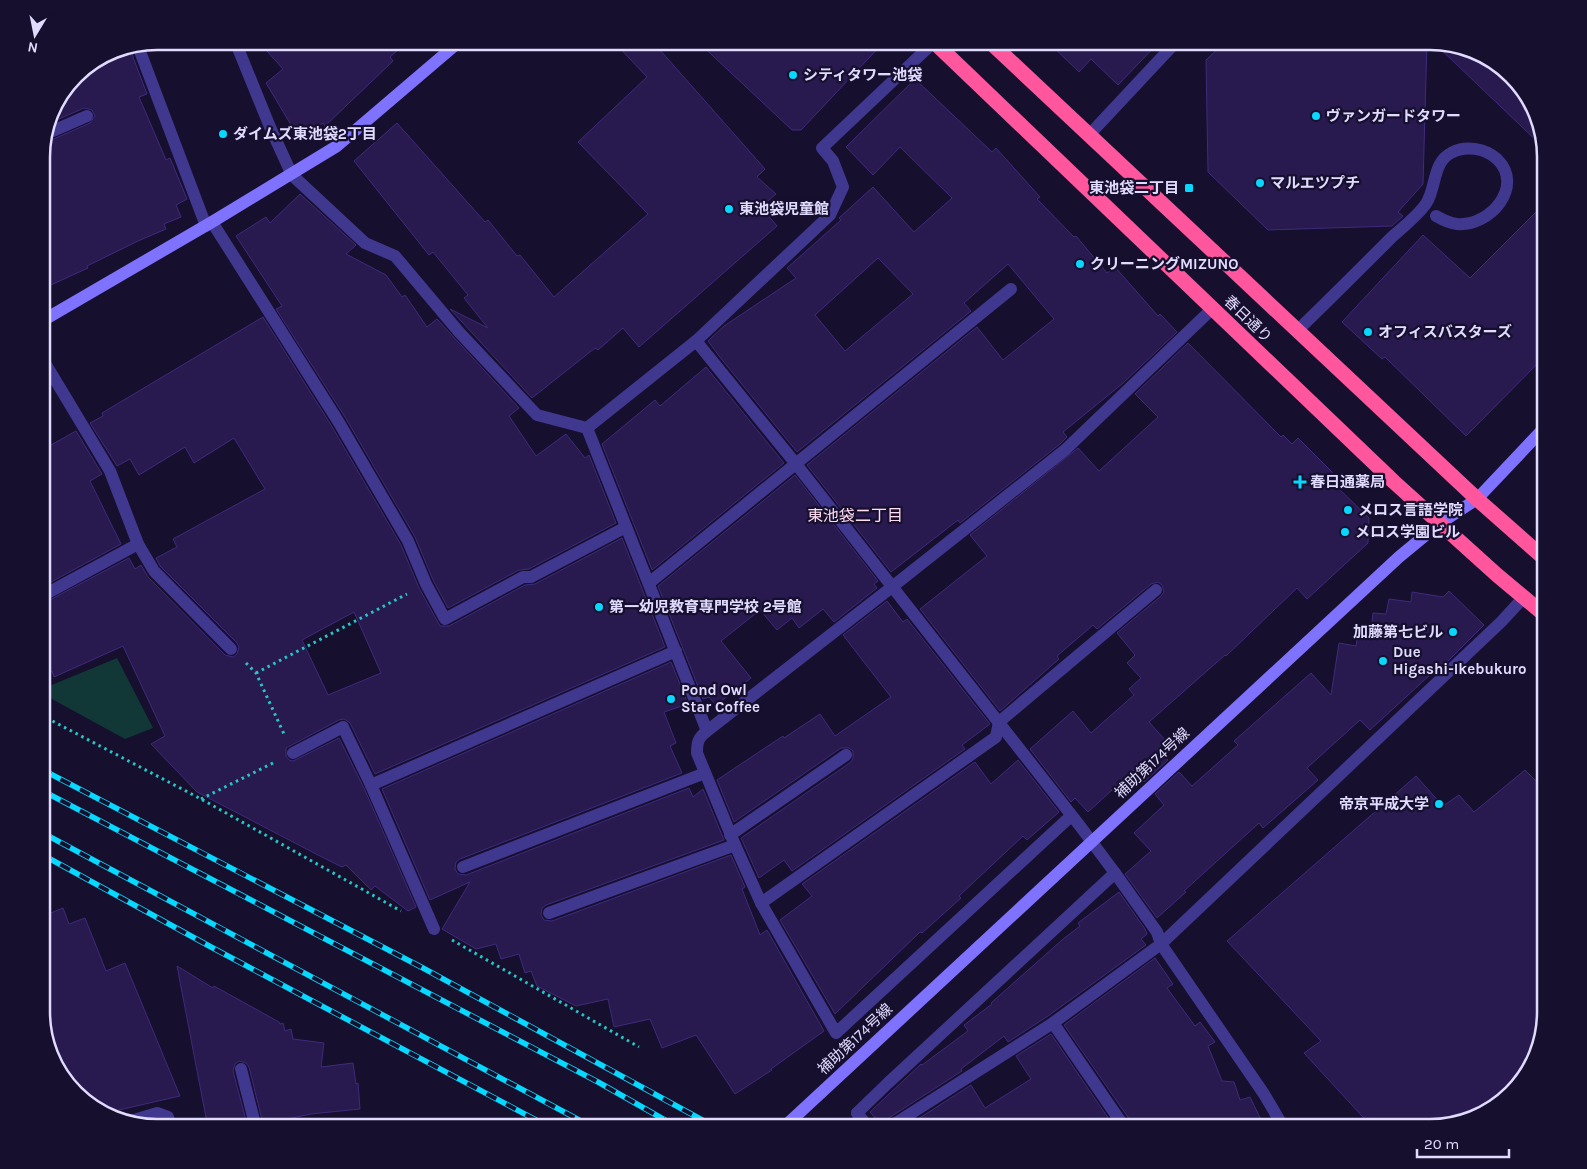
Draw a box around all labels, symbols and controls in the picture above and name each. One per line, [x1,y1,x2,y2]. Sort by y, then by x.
north arrow [10,10,60,60]
text: N [26,38,39,57]
place label: シティタワー池袋 [803,66,922,84]
marker: シティタワー池袋 [787,69,799,81]
place label: ヴァンガードタワー [1326,107,1461,125]
marker: ヴァンガードタワー [1310,110,1322,122]
place label: ダイムズ東池袋2丁目 [233,125,377,143]
marker: ダイムズ東池袋2丁目 [217,128,229,140]
place label: マルエツプチ [1270,174,1360,192]
marker: マルエツプチ [1254,177,1266,189]
place label: 東池袋二丁目 [1089,179,1179,197]
marker: 東池袋二丁目 [1183,182,1195,194]
place label: 東池袋児童館 [739,200,829,218]
marker: 東池袋児童館 [723,203,735,215]
place label: クリーニングMIZUNO [1090,255,1238,273]
marker: クリーニングMIZUNO [1074,258,1086,270]
street label: 春日通り [1220,292,1276,346]
place label: オフィスバスターズ [1378,323,1512,341]
marker: オフィスバスターズ [1362,326,1374,338]
place label: 春日通薬局 [1310,473,1385,491]
marker: 春日通薬局 [1294,476,1306,488]
place label: メロス言語学院 [1358,501,1463,519]
marker: メロス言語学院 [1342,504,1354,516]
district label: 東池袋二丁目 [807,506,903,525]
place label: メロス学園ビル [1355,523,1460,541]
marker: メロス学園ビル [1339,526,1351,538]
place label: 第一幼児教育専門学校 2号館 [609,598,802,616]
marker: 第一幼児教育専門学校 2号館 [593,601,605,613]
place label: 加藤第七ビル [1353,623,1443,641]
marker: 加藤第七ビル [1447,626,1459,638]
place label: Due Higashi-Ikebukuro [1393,643,1526,678]
marker: Due Higashi-Ikebukuro [1377,655,1389,667]
place label: Pond Owl Star Coffee [681,681,760,716]
marker: Pond Owl Star Coffee [665,693,677,705]
street label: 補助第174号線 [1111,724,1193,802]
place label: 帝京平成大学 [1339,795,1429,813]
marker: 帝京平成大学 [1433,798,1445,810]
street label: 補助第174号線 [814,1000,896,1078]
scale bar [1417,1126,1510,1158]
text: 20 m [1424,1135,1459,1153]

